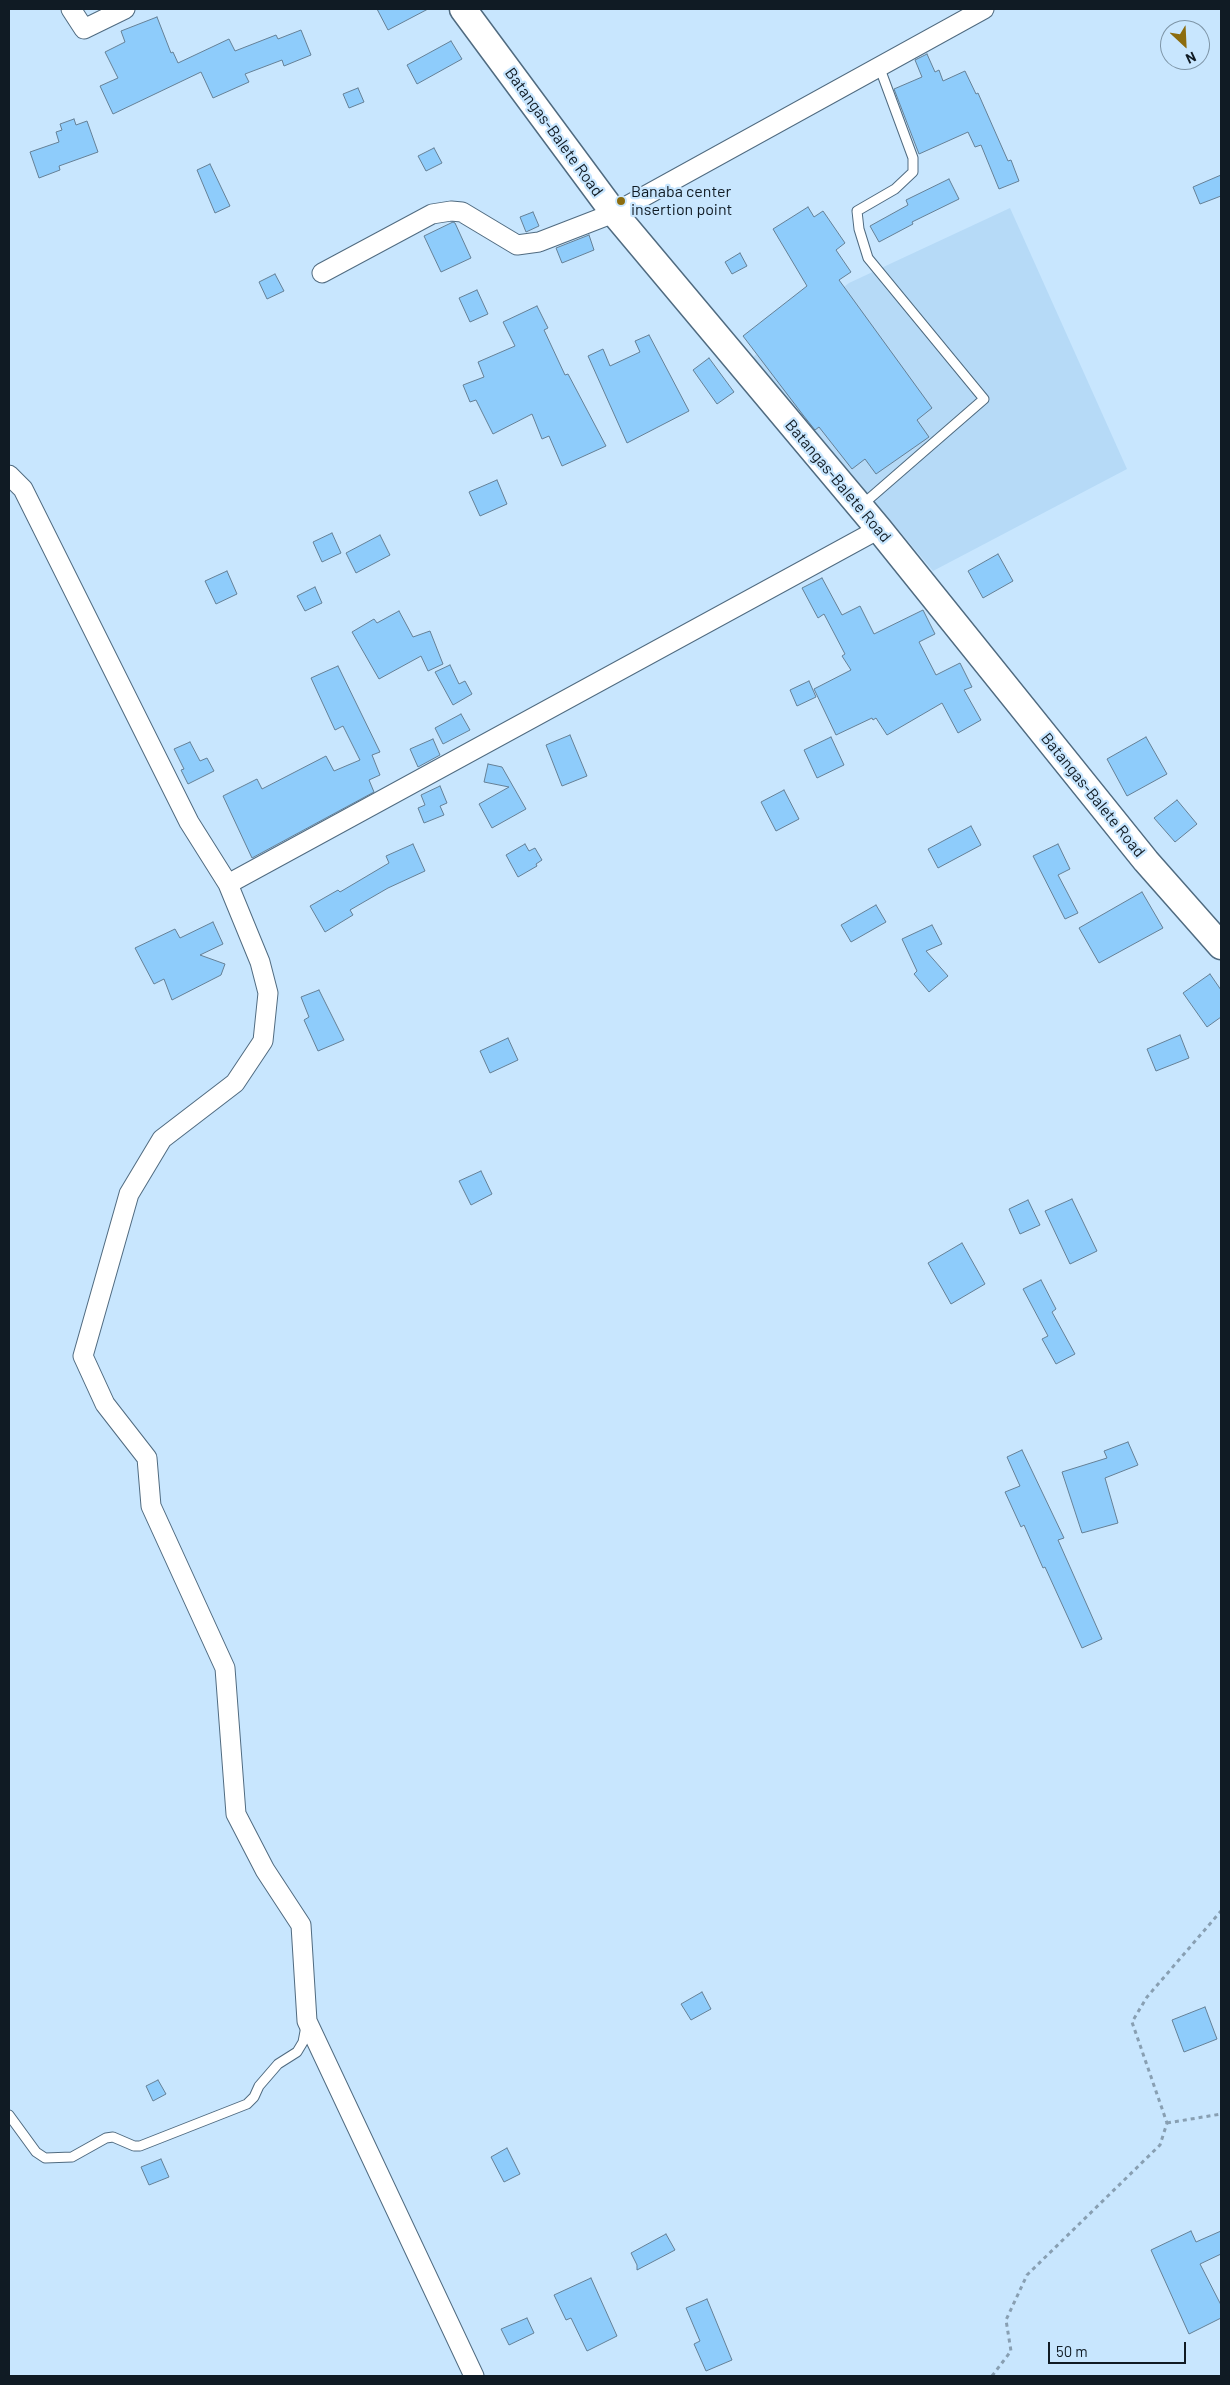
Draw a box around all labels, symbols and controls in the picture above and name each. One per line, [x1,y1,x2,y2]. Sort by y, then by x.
north arrow [1160,20,1210,70]
text: N [1183,48,1199,68]
street label: Batangas-Balete Road [501,64,607,200]
place label: Banaba center insertion point [631,182,732,220]
marker: Banaba center insertion point [615,195,627,207]
street label: Batangas-Balete Road [781,416,895,546]
street label: Batangas-Balete Road [1037,729,1149,861]
scale bar [1050,2332,1188,2364]
text: 50 m [1056,2342,1088,2360]

